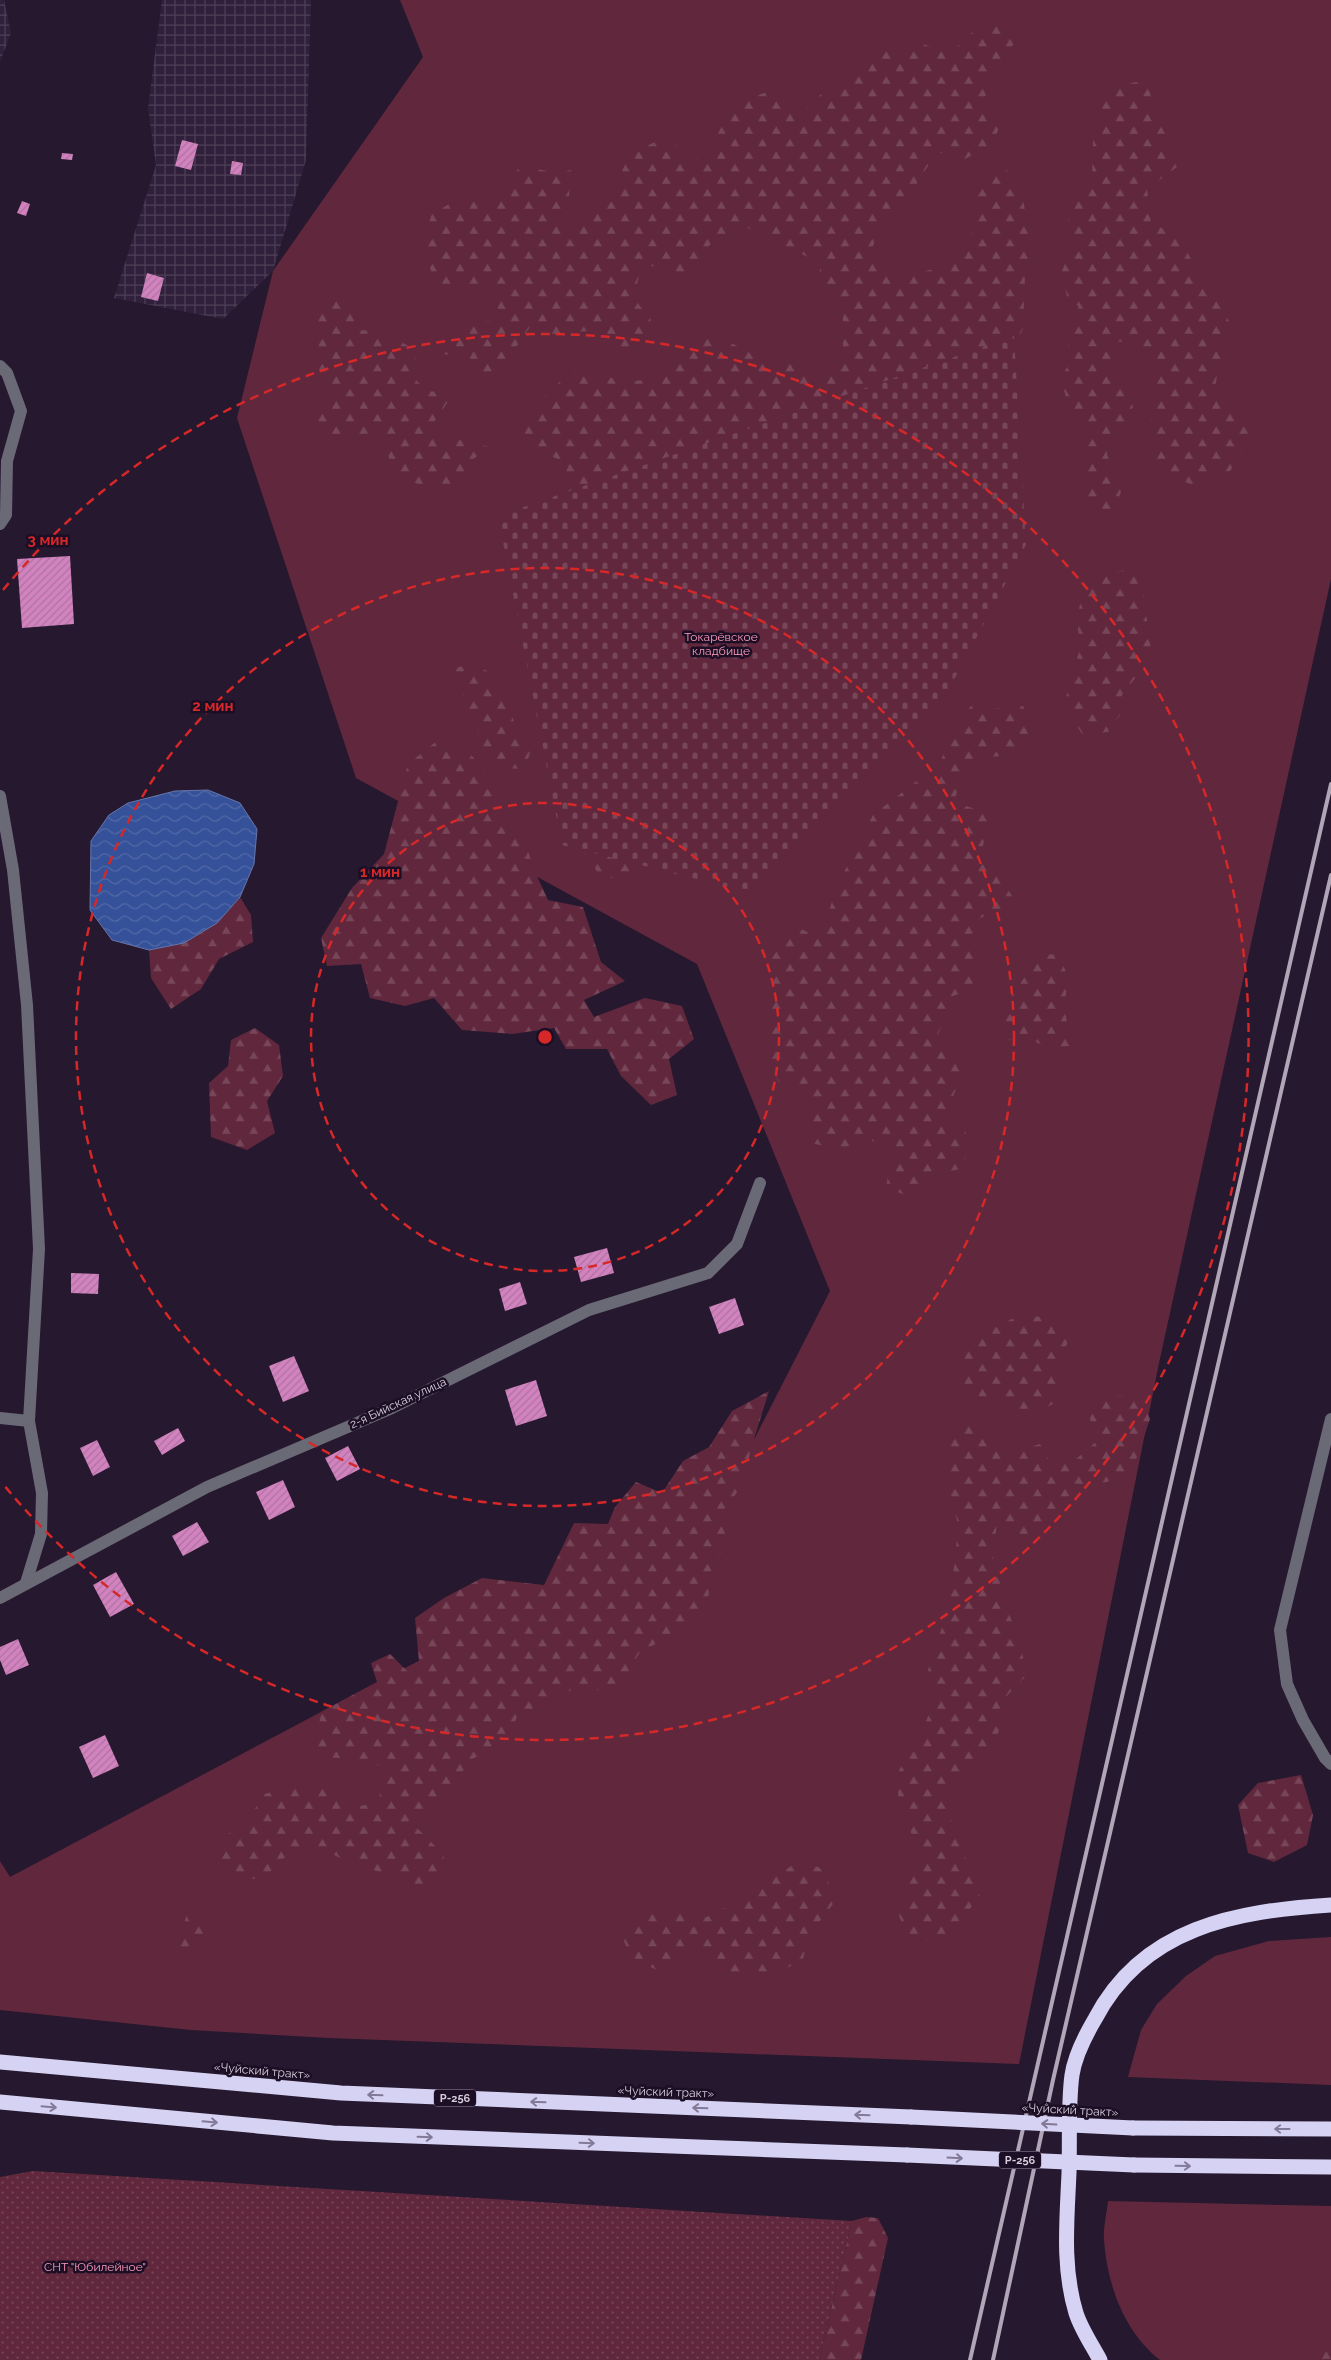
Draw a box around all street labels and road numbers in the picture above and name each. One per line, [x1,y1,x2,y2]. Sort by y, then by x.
street label: 2-я Бийская улица [347,1374,449,1432]
street label: «Чуйский тракт» [213,2060,311,2082]
street label: «Чуйский тракт» [617,2083,715,2101]
road number: Р-256 [434,2090,476,2106]
street label: «Чуйский тракт» [1021,2100,1119,2120]
road number: Р-256 [999,2152,1041,2168]

